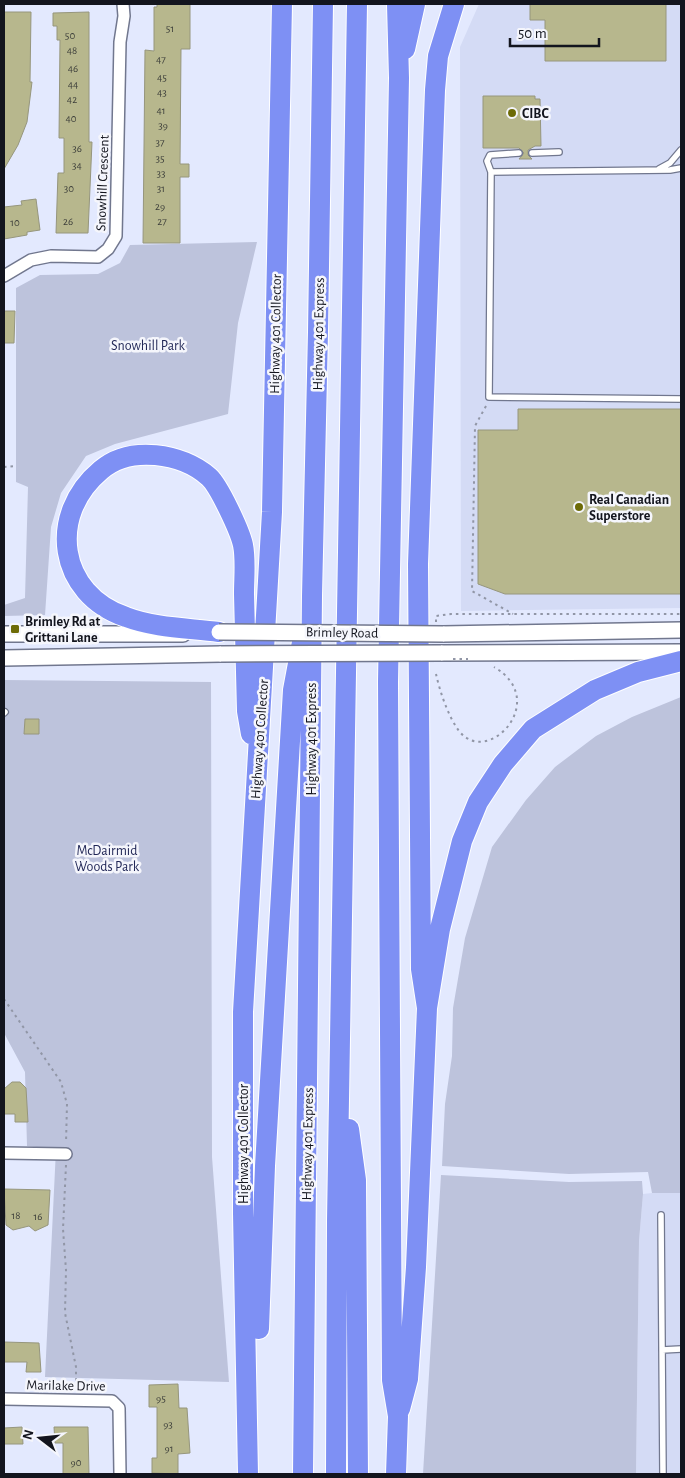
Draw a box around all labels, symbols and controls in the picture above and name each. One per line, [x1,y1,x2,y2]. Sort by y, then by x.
scale bar [510,15,599,47]
house number: 51 [166,23,174,34]
text: 50 m [518,26,547,41]
house number: 50 [65,30,75,41]
house number: 48 [67,45,77,56]
house number: 47 [156,54,166,65]
house number: 46 [68,63,78,74]
house number: 45 [157,72,167,83]
house number: 44 [68,79,78,90]
house number: 43 [157,87,167,98]
house number: 42 [67,94,77,105]
house number: 41 [156,105,166,116]
marker: CIBC [506,107,518,119]
place label: CIBC [522,107,549,121]
house number: 40 [65,113,77,124]
house number: 39 [158,120,168,131]
street label: Snowhill Crescent [94,134,112,231]
house number: 37 [155,137,165,148]
house number: 36 [72,143,82,154]
house number: 35 [155,153,165,164]
house number: 34 [72,160,82,171]
house number: 33 [156,168,166,179]
house number: 30 [64,183,74,194]
house number: 31 [157,183,165,194]
house number: 29 [155,201,165,212]
house number: 26 [63,216,73,227]
house number: 27 [157,216,167,227]
house number: 10 [10,217,20,228]
street label: Highway 401 Collector [268,273,284,394]
street label: Highway 401 Express [311,277,327,391]
park label: Snowhill Park [111,339,186,353]
place label: Real Canadian Superstore [589,493,669,523]
marker: Real Canadian Superstore [573,501,585,513]
place label: Brimley Rd at Grittani Lane [25,615,101,645]
marker: Brimley Rd at Grittani Lane [9,623,21,635]
street label: Brimley Road [306,625,378,641]
street label: Highway 401 Collector [249,678,271,799]
street label: Highway 401 Express [305,683,319,795]
park label: McDairmid Woods Park [75,844,140,874]
street label: Highway 401 Collector [237,1084,251,1204]
street label: Highway 401 Express [300,1087,316,1201]
house number: 18 [12,1210,21,1221]
house number: 16 [34,1211,42,1222]
street label: Marilake Drive [26,1378,106,1394]
house number: 95 [156,1393,166,1404]
north arrow [15,1413,65,1463]
house number: 93 [163,1419,173,1430]
text: N [20,1428,37,1441]
house number: 91 [165,1443,173,1454]
house number: 90 [71,1457,82,1468]

